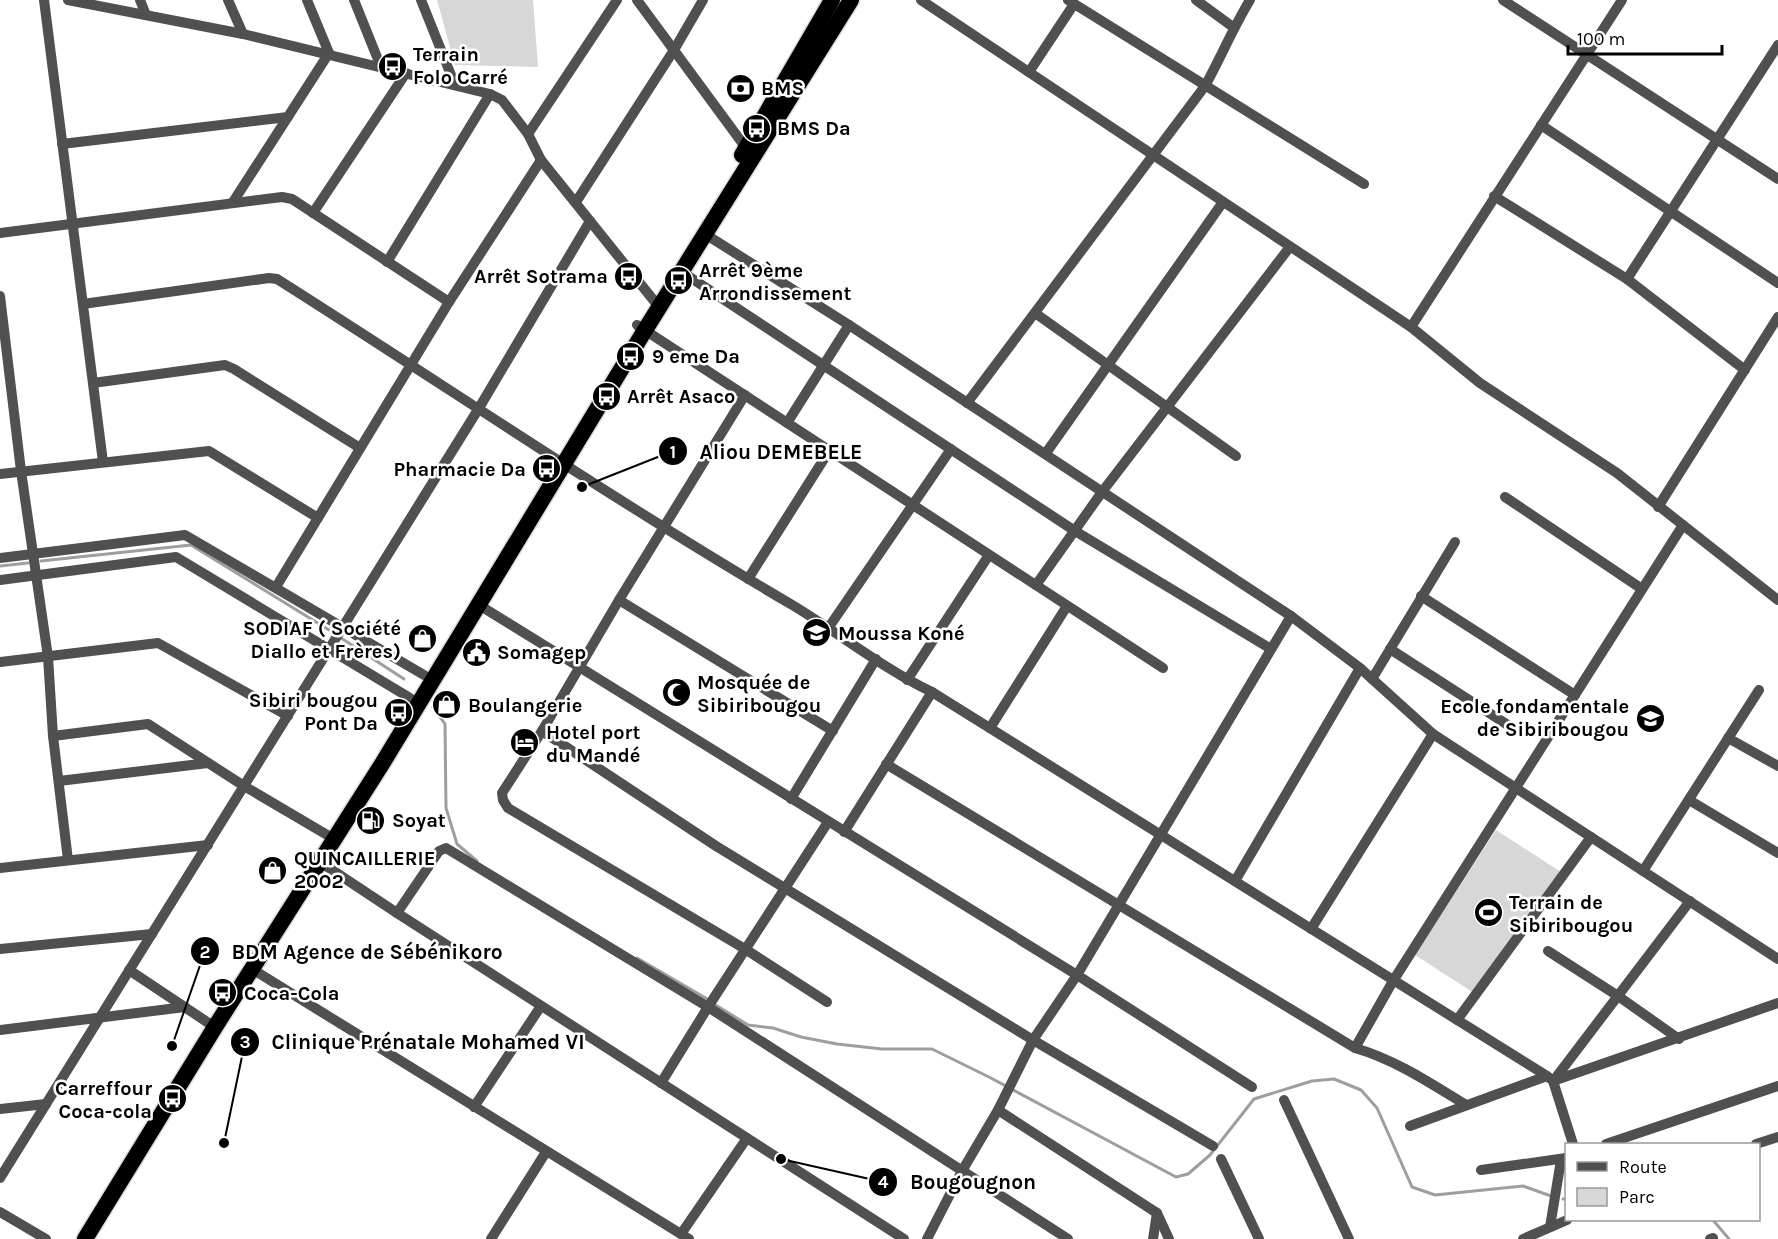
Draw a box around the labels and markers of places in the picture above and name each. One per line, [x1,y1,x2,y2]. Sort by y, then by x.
place label: Terrain Folo Carré [413,43,508,89]
bus stop icon: Terrain Folo Carré [376,50,408,82]
bank icon: BMS [724,72,756,104]
place label: BMS [761,77,804,100]
bus stop icon: BMS Da [740,112,772,144]
place label: BMS Da [777,117,851,140]
place label: Arrêt 9ème Arrondissement [699,259,852,305]
bus stop icon: Arrêt Sotrama [613,260,645,292]
place label: Arrêt Sotrama [474,265,608,288]
bus stop icon: Arrêt 9ème Arrondissement [662,265,694,297]
bus stop icon: 9 eme Da [615,340,647,372]
place label: 9 eme Da [652,345,740,368]
bus stop icon: Arrêt Asaco [590,380,622,412]
place label: Arrêt Asaco [627,385,735,408]
callout: Aliou DEMEBELE [658,432,875,471]
bus stop icon: Pharmacie Da [531,453,563,485]
place label: Pharmacie Da [393,458,526,481]
place label: SODIAF ( Société Diallo et Frères) [243,617,401,663]
school or university icon: Moussa Koné [801,617,833,649]
place label: Moussa Koné [838,622,965,645]
shop icon: SODIAF ( Société Diallo et Frères) [406,623,438,655]
public building icon: Somagep [460,636,492,668]
place label: Somagep [497,641,586,664]
place label: Mosquée de Sibiribougou [697,671,821,717]
mosque icon: Mosquée de Sibiribougou [660,677,692,709]
place label: Sibiri bougou Pont Da [249,689,378,735]
shop icon: Boulangerie [431,689,463,721]
place label: Boulangerie [468,694,582,717]
place label: Ecole fondamentale de Sibiribougou [1440,695,1629,741]
bus stop icon: Sibiri bougou Pont Da [383,696,415,728]
school or university icon: Ecole fondamentale de Sibiribougou [1634,702,1666,734]
place label: Hotel port du Mandé [546,721,640,767]
hotel icon: Hotel port du Mandé [509,727,541,759]
fuel station icon: Soyat [355,804,387,836]
place label: Soyat [392,809,446,832]
place label: QUINCAILLERIE 2002 [294,847,435,893]
shop icon: QUINCAILLERIE 2002 [257,854,289,886]
place label: Terrain de Sibiribougou [1509,891,1633,937]
sports icon: Terrain de Sibiribougou [1472,897,1504,929]
callout: BDM Agence de Sébénikoro [190,932,515,971]
bus stop icon: Coca-Cola [207,977,239,1009]
place label: Coca-Cola [244,982,340,1005]
callout: Clinique Prénatale Mohamed VI [230,1022,597,1061]
place label: Carreffour Coca-cola [55,1077,152,1123]
bus stop icon: Carreffour Coca-cola [157,1083,189,1115]
callout: Bougougnon [868,1162,1048,1201]

